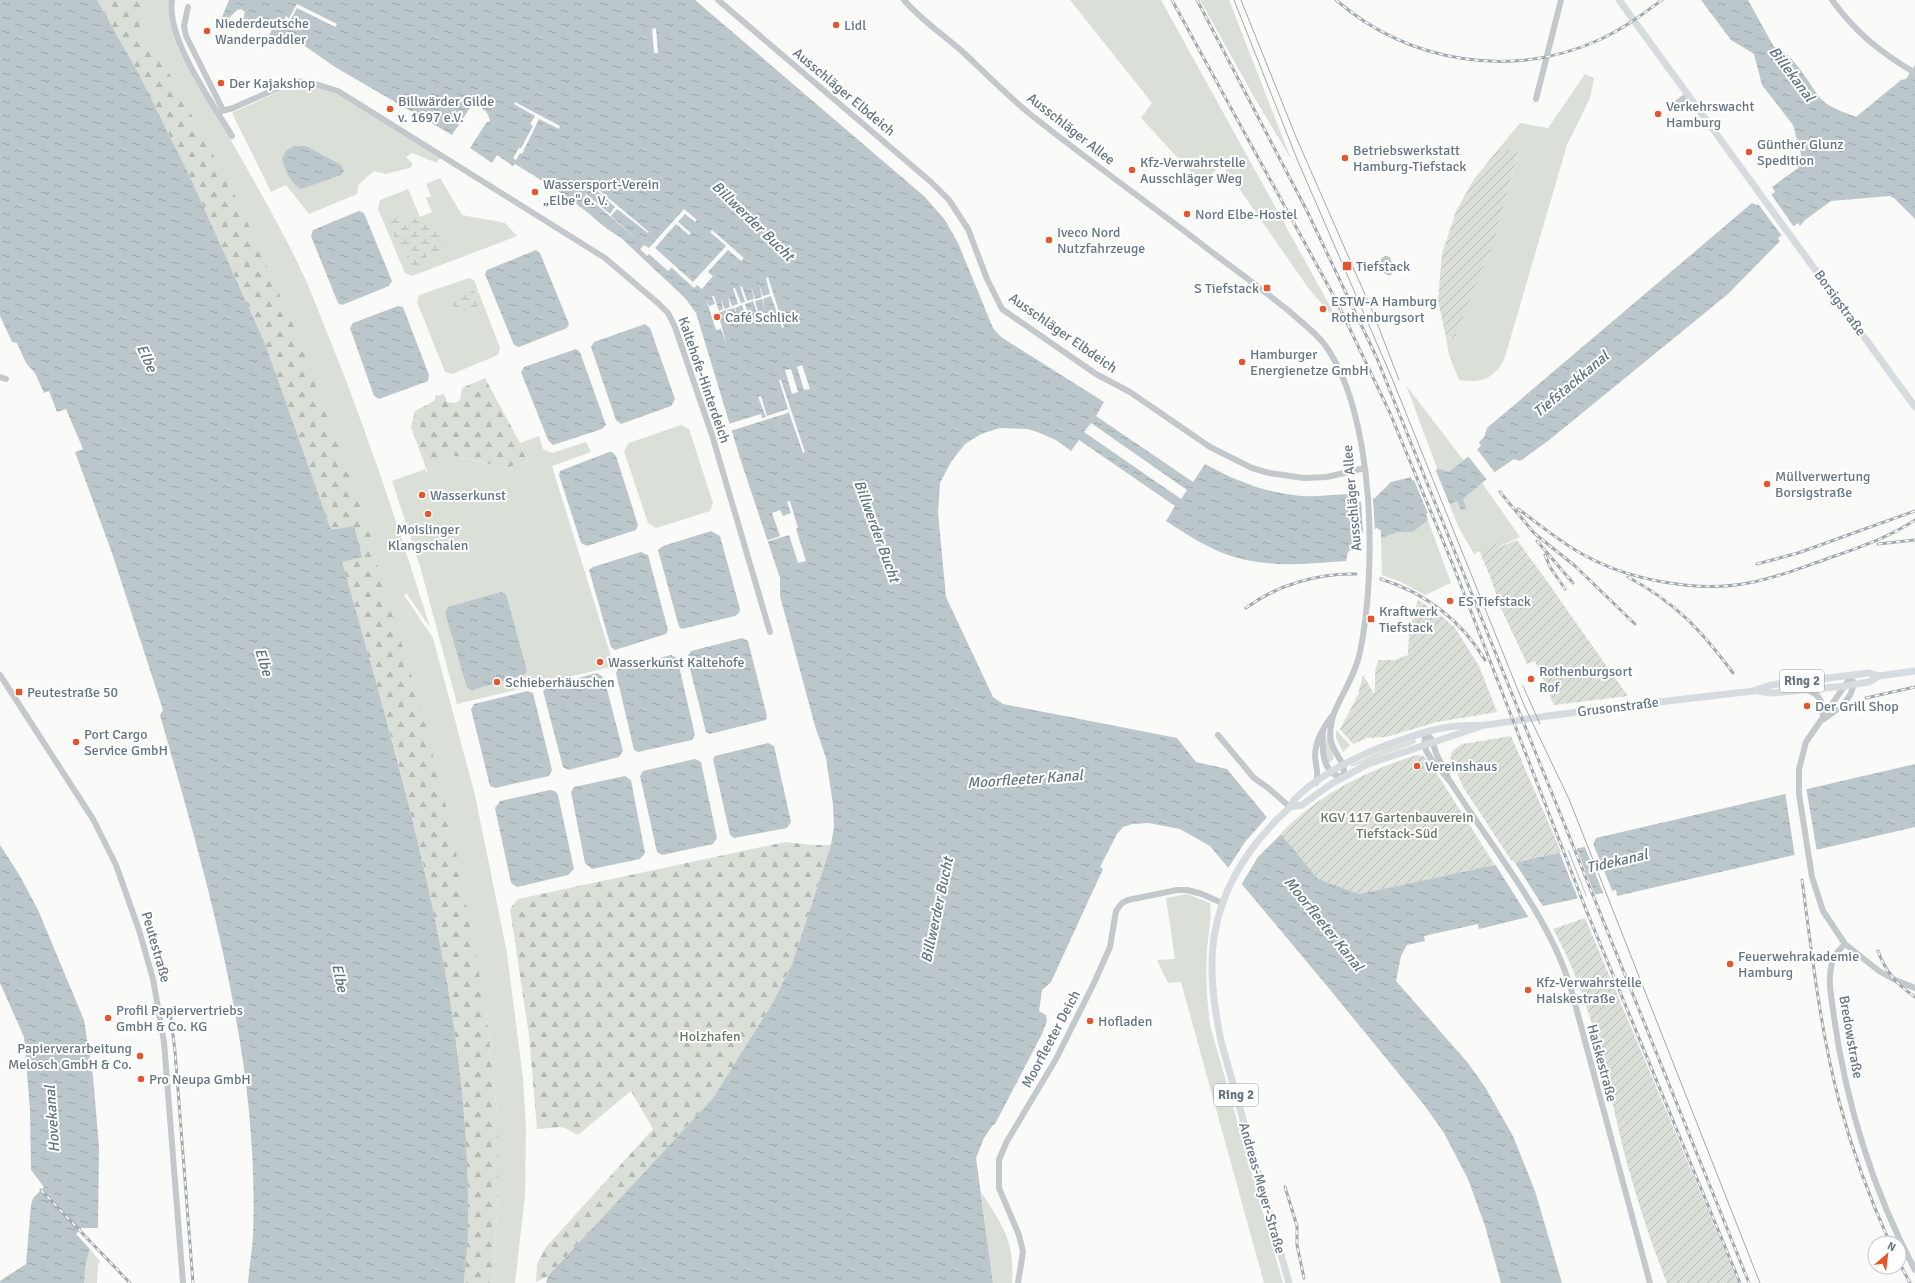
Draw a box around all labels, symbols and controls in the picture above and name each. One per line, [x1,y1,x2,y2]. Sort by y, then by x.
place label: Niederdeutsche Wanderpaddler [215,15,309,48]
place label: Lidl [844,17,866,34]
marker: Lidl [831,20,841,30]
marker: Niederdeutsche Wanderpaddler [202,26,212,36]
water label: Billekanal [1765,43,1820,106]
street label: Ausschläger Elbdeich [789,44,899,140]
place label: Der Kajakshop [229,75,315,92]
marker: Der Kajakshop [216,78,226,88]
street label: Ausschläger Allee [1024,89,1118,169]
place label: Billwärder Gilde v. 1697 e.V. [398,93,494,126]
place label: Verkehrswacht Hamburg [1666,98,1754,131]
marker: Billwärder Gilde v. 1697 e.V. [385,104,395,114]
marker: Verkehrswacht Hamburg [1653,109,1663,119]
place label: Günther Glunz Spedition [1757,136,1844,169]
place label: Betriebswerkstatt Hamburg-Tiefstack [1353,142,1466,175]
marker: Günther Glunz Spedition [1744,147,1754,157]
marker: Betriebswerkstatt Hamburg-Tiefstack [1340,153,1350,163]
place label: Kfz-Verwahrstelle Ausschläger Weg [1140,154,1246,187]
marker: Kfz-Verwahrstelle Ausschläger Weg [1127,165,1137,175]
place label: Wassersport-Verein „Elbe" e. V. [543,176,659,209]
water label: Billwerder Bucht [708,177,799,266]
marker: Wassersport-Verein „Elbe" e. V. [530,187,540,197]
place label: Nord Elbe-Hostel [1195,206,1297,223]
marker: Nord Elbe-Hostel [1182,209,1192,219]
place label: Iveco Nord Nutzfahrzeuge [1057,224,1145,257]
marker: Iveco Nord Nutzfahrzeuge [1044,235,1054,245]
place label: Tiefstack [1356,258,1410,275]
marker: Tiefstack [1341,260,1353,272]
street label: Borsigstraße [1810,267,1870,339]
place label: S Tiefstack [1194,280,1259,297]
marker: S Tiefstack [1262,283,1272,293]
street label: Ausschläger Elbdeich [1006,289,1120,377]
place label: ESTW-A Hamburg Rothenburgsort [1331,293,1437,326]
marker: ESTW-A Hamburg Rothenburgsort [1318,304,1328,314]
place label: Café Schlick [725,309,799,326]
marker: Café Schlick [712,312,722,322]
street label: Kaltehofe-Hinterdeich [674,315,734,445]
water label: Elbe [133,341,162,376]
place label: Hamburger Energienetze GmbH [1250,346,1369,379]
water label: Tiefstackkanal [1529,346,1614,421]
marker: Hamburger Energienetze GmbH [1237,357,1247,367]
street label: Ausschläger Allee [1339,444,1365,552]
place label: Müllverwertung Borsigstraße [1775,468,1871,501]
water label: Billwerder Bucht [850,478,904,586]
marker: Müllverwertung Borsigstraße [1762,479,1772,489]
place label: Wasserkunst [430,487,506,504]
marker: Wasserkunst [417,490,427,500]
marker: Moislinger Klangschalen [423,509,433,519]
place label: Moislinger Klangschalen [388,521,468,554]
place label: ES Tiefstack [1458,593,1531,610]
marker: ES Tiefstack [1445,596,1455,606]
place label: Kraftwerk Tiefstack [1379,603,1438,636]
marker: Kraftwerk Tiefstack [1366,614,1376,624]
water label: Elbe [251,646,277,680]
place label: Wasserkunst Kaltehofe [608,654,745,671]
marker: Wasserkunst Kaltehofe [595,657,605,667]
place label: Rothenburgsort Rof [1539,663,1633,696]
road number: Ring 2 [1780,670,1824,692]
place label: Schieberhäuschen [505,674,615,691]
marker: Rothenburgsort Rof [1526,674,1536,684]
marker: Schieberhäuschen [492,677,502,687]
place label: Peutestraße 50 [27,684,118,701]
marker: Peutestraße 50 [14,687,24,697]
street label: Grusonstraße [1576,694,1660,720]
place label: Der Grill Shop [1815,698,1899,715]
marker: Der Grill Shop [1802,701,1812,711]
place label: Port Cargo Service GmbH [84,726,168,759]
marker: Port Cargo Service GmbH [71,737,81,747]
place label: Vereinshaus [1425,758,1497,775]
marker: Vereinshaus [1412,761,1422,771]
water label: Moorfleeter Kanal [967,766,1085,792]
park label: KGV 117 Gartenbauverein Tiefstack-Süd [1320,809,1474,842]
water label: Tidekanal [1585,845,1651,877]
water label: Billwerder Bucht [917,854,957,964]
water label: Moorfleeter Kanal [1281,873,1368,976]
street label: Peutestraße [138,910,174,984]
place label: Feuerwehrakademie Hamburg [1738,948,1859,981]
marker: Feuerwehrakademie Hamburg [1725,959,1735,969]
water label: Elbe [328,962,352,995]
place label: Kfz-Verwahrstelle Halskestraße [1536,974,1642,1007]
marker: Kfz-Verwahrstelle Halskestraße [1523,985,1533,995]
street label: Moorfleeter Deich [1018,987,1084,1091]
street label: Bredowstraße [1835,994,1867,1080]
place label: Profil Papiervertriebs GmbH & Co. KG [116,1002,243,1035]
marker: Profil Papiervertriebs GmbH & Co. KG [103,1013,113,1023]
place label: Hofladen [1098,1013,1152,1030]
marker: Hofladen [1085,1016,1095,1026]
street label: Halskestraße [1584,1022,1620,1104]
park label: Holzhafen [679,1028,741,1045]
place label: Papierverarbeitung Melosch GmbH & Co. [8,1040,132,1073]
marker: Papierverarbeitung Melosch GmbH & Co. [135,1051,145,1061]
place label: Pro Neupa GmbH [149,1071,251,1088]
marker: Pro Neupa GmbH [136,1074,146,1084]
water label: Hovekanal [41,1083,63,1153]
road number: Ring 2 [1214,1084,1258,1106]
street label: Andreas-Meyer-Straße [1235,1120,1289,1256]
north arrow [1867,1235,1907,1275]
text: N [1885,1239,1898,1254]

